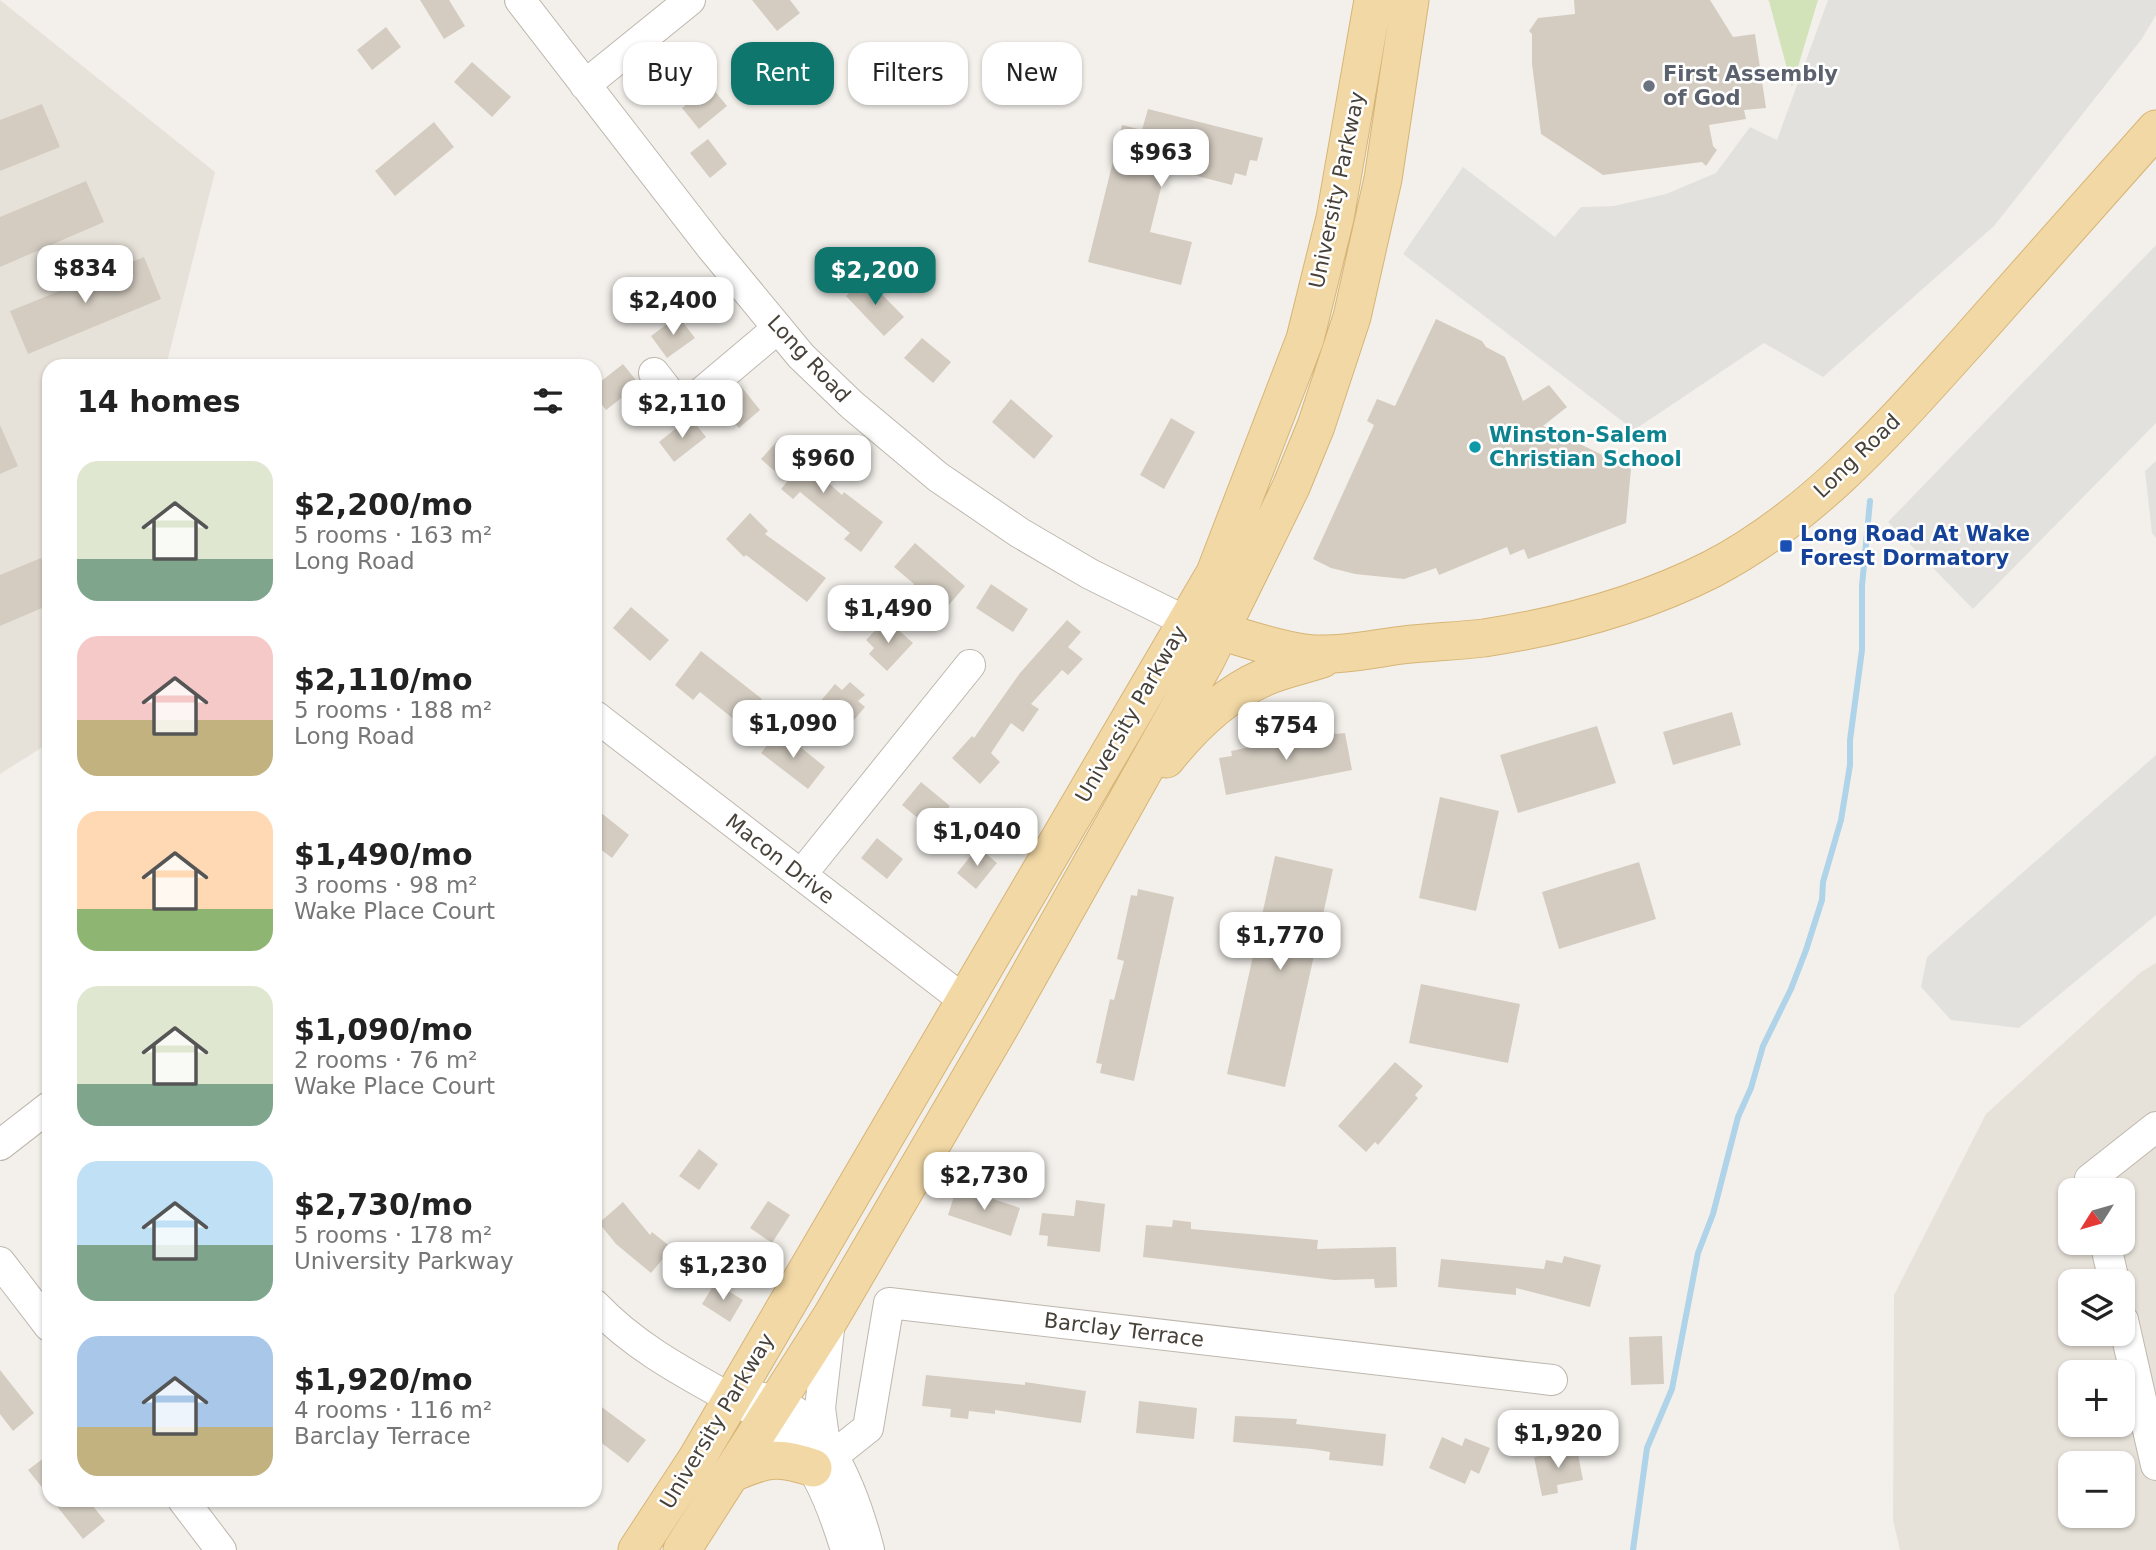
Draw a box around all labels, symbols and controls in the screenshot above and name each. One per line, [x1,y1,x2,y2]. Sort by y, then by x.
chip: Buy [623,42,717,105]
chip: Rent [731,42,834,105]
chip: Filters [848,42,968,105]
chip: New [982,42,1082,105]
place label: First Assembly of God [1663,62,1838,110]
marker: First Assembly of God [1641,78,1657,94]
street label: University Parkway [1304,89,1370,291]
pin: $963 [1120,130,1202,189]
text: $963 [1129,139,1193,165]
pin: $834 [44,246,126,305]
pin: $2,200 [818,247,932,307]
text: $834 [53,255,117,281]
text: $2,200 [831,257,919,283]
pin: $2,400 [616,278,730,337]
text: $2,400 [629,287,717,313]
street label: Long Road [763,311,855,407]
pin: $2,110 [625,380,739,440]
icon: filters [529,382,567,420]
text: 14 homes [77,384,241,419]
text: $2,110 [638,390,726,416]
street label: Long Road [1809,409,1905,503]
place label: Winston-Salem Christian School [1489,423,1682,471]
pin: $960 [782,435,864,495]
marker: Winston-Salem Christian School [1467,439,1483,455]
text: $960 [791,445,855,471]
text: $2,200/mo [294,487,473,522]
icon: home [133,489,217,573]
text: 5 rooms · 163 m² [294,522,492,548]
place label: Long Road At Wake Forest Dormatory [1800,522,2030,570]
marker: Long Road At Wake Forest Dormatory [1778,538,1794,554]
text: Long Road [294,548,415,574]
pin: $1,490 [831,586,945,645]
text: $1,490 [844,595,932,621]
street label: University Parkway [1070,621,1192,807]
text: $2,110/mo [294,662,473,697]
icon: home [133,664,217,748]
text: 5 rooms · 188 m² [294,697,492,723]
pin: $1,090 [736,700,850,760]
pin: $754 [1245,702,1327,762]
text: $1,090 [749,710,837,736]
text: $754 [1254,712,1318,738]
text: Long Road [294,723,415,749]
pin: $1,040 [920,808,1034,868]
street label: Macon Drive [721,809,839,909]
text: $1,040 [933,818,1021,844]
text: $1,490/mo [294,837,473,872]
icon: home [133,839,217,923]
text: 3 rooms · 98 m² [294,872,478,898]
text: Wake Place Court [294,898,495,924]
pin: $1,770 [1223,912,1337,972]
text: $1,770 [1236,922,1324,948]
text: $1,090/mo [294,1012,473,1047]
icon: home [133,1014,217,1098]
text: 2 rooms · 76 m² [294,1047,478,1073]
text: Wake Place Court [294,1073,495,1099]
pin: $2,730 [927,1152,1041,1212]
text: $2,730 [940,1162,1028,1188]
north arrow [2058,1178,2135,1255]
map controls [2058,1178,2135,1528]
text: $2,730/mo [294,1187,473,1222]
icon: home [133,1189,217,1273]
text: 5 rooms · 178 m² [294,1222,492,1248]
pin: $1,230 [666,1242,780,1302]
text: University Parkway [294,1248,514,1274]
text: $1,230 [679,1252,767,1278]
button: layers [2058,1269,2135,1346]
street label: Barclay Terrace [1043,1308,1205,1352]
street label: University Parkway [655,1329,779,1513]
button: + [2058,1360,2135,1437]
text: $1,920/mo [294,1362,473,1397]
icon: home [133,1364,217,1448]
text: 4 rooms · 116 m² [294,1397,492,1423]
pin: $1,920 [1501,1410,1615,1470]
text: $1,920 [1514,1420,1602,1446]
text: Barclay Terrace [294,1423,471,1449]
button: − [2058,1451,2135,1528]

